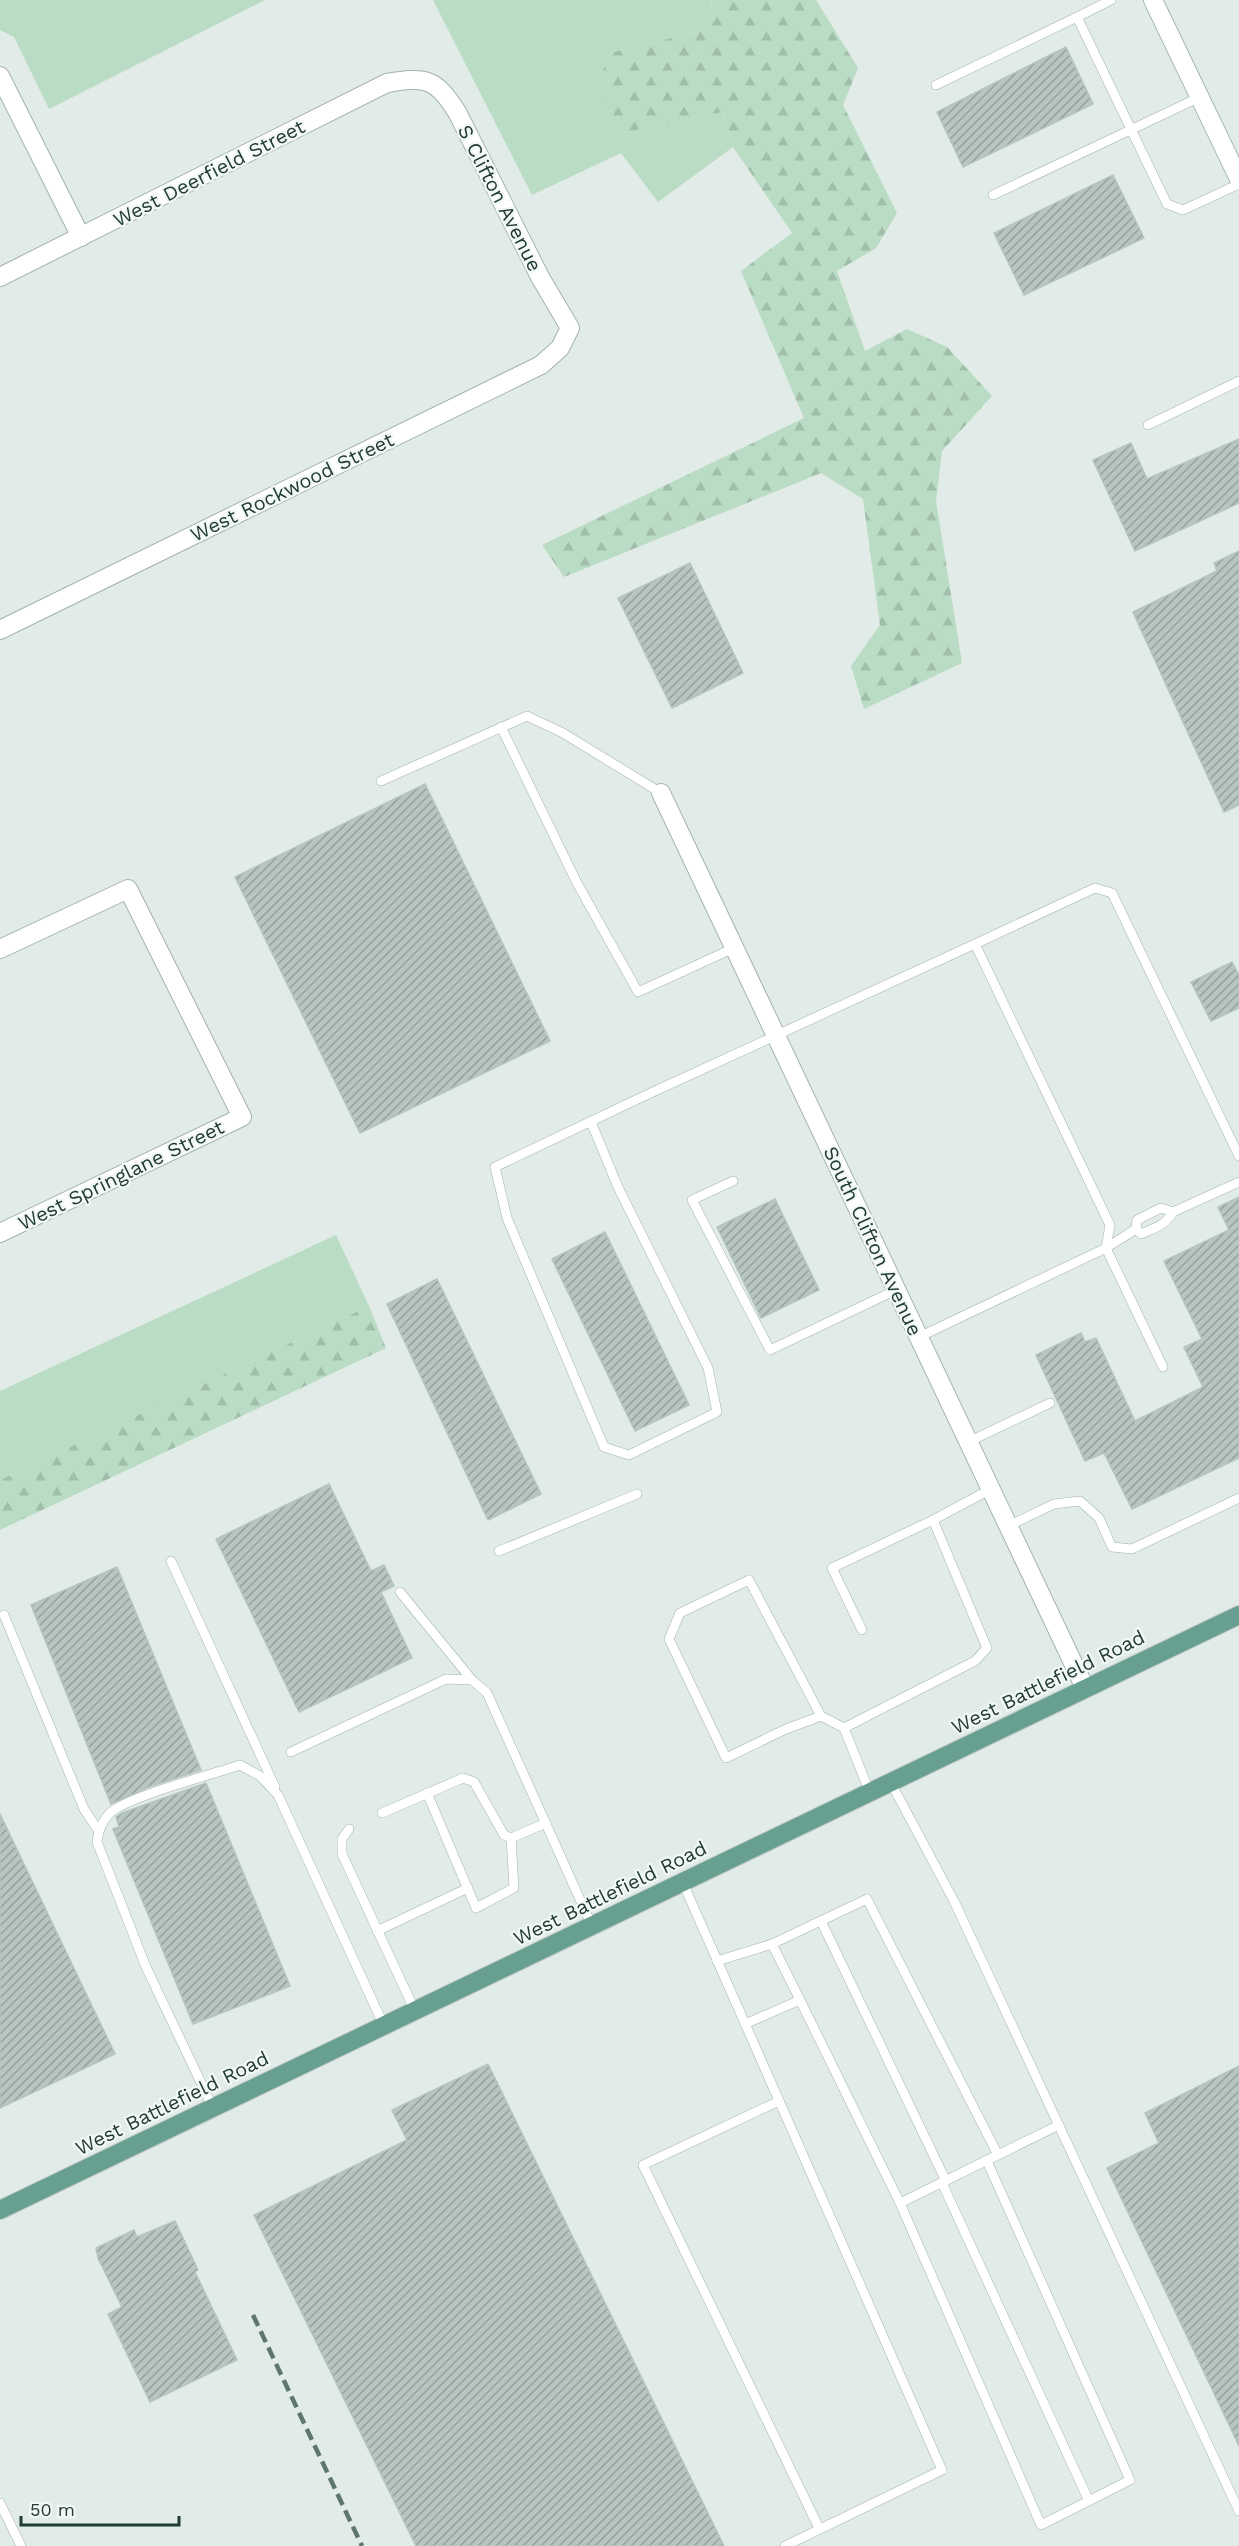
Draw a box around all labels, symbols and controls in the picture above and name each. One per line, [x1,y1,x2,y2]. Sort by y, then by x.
street label: West Deerfield Street [109,114,309,232]
street label: S Clifton Avenue [453,121,547,275]
street label: West Rockwood Street [186,427,398,547]
street label: West Springlane Street [14,1114,228,1235]
street label: South Clifton Avenue [819,1142,927,1340]
street label: West Battlefield Road [948,1625,1148,1739]
street label: West Battlefield Road [510,1836,710,1950]
street label: West Battlefield Road [72,2046,272,2160]
scale bar [21,2489,178,2527]
text: 50 m [30,2499,75,2520]

